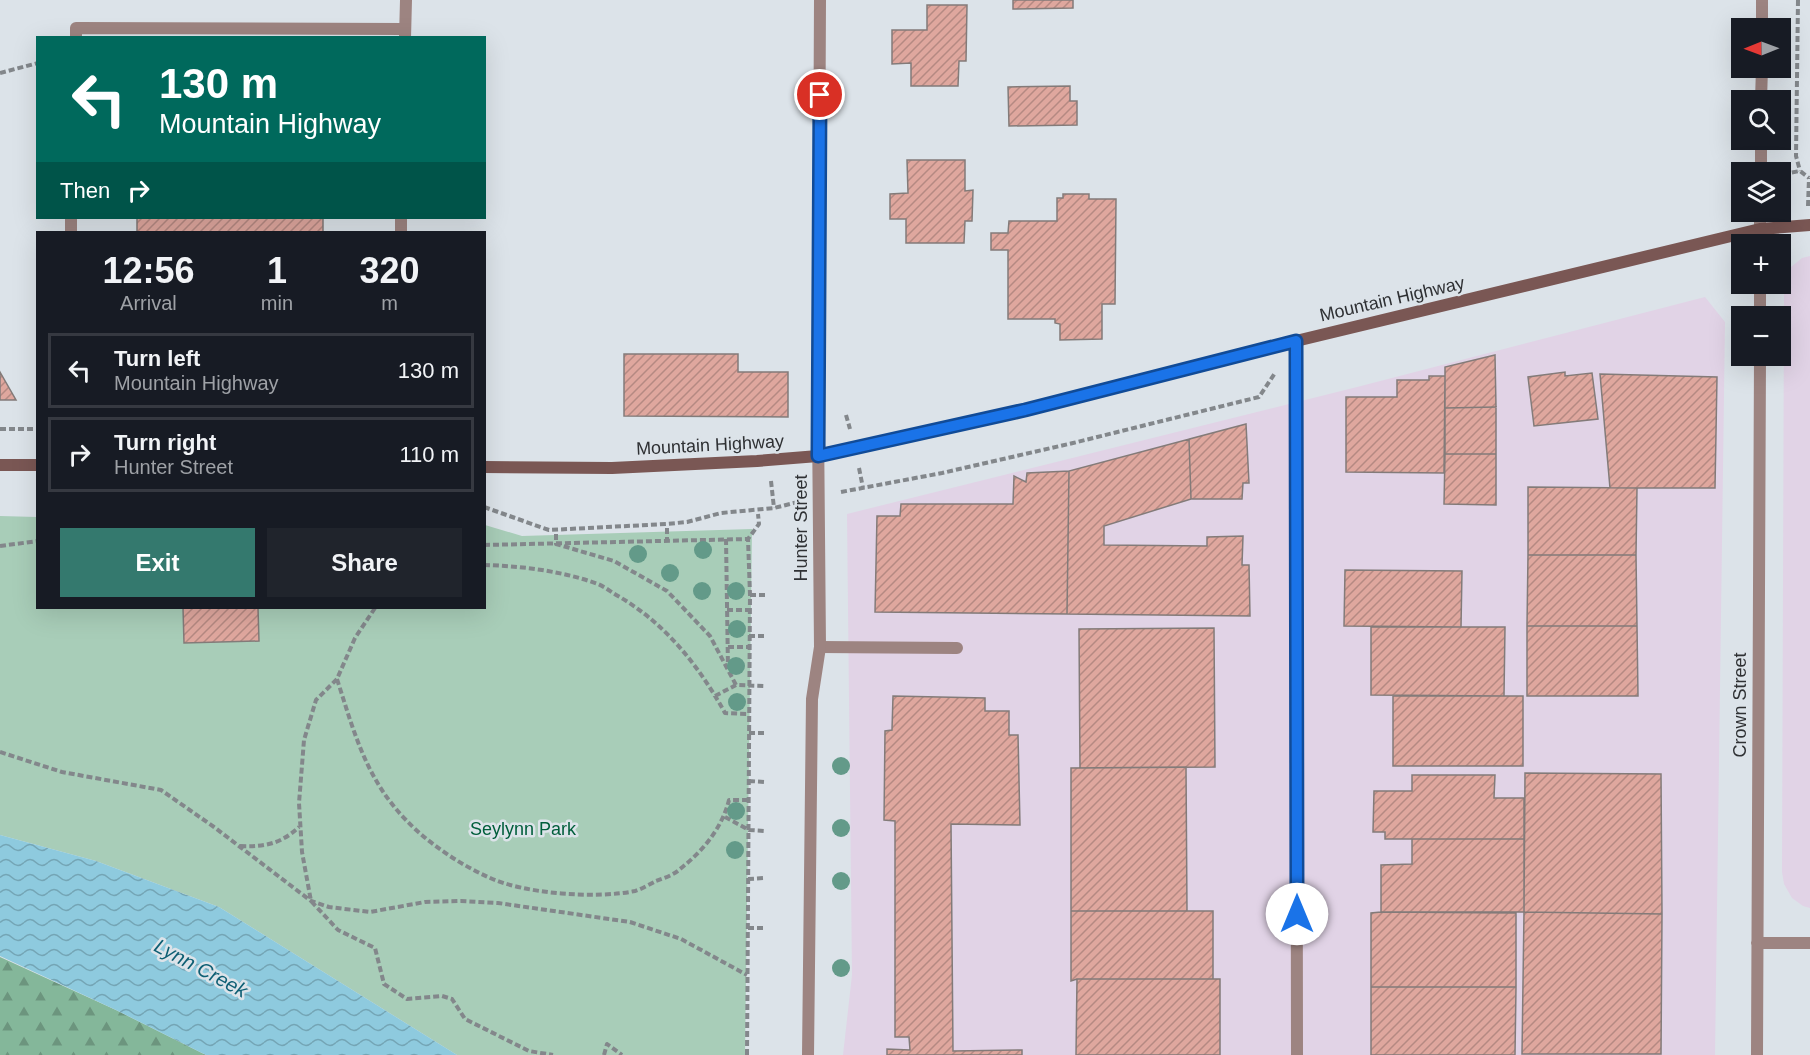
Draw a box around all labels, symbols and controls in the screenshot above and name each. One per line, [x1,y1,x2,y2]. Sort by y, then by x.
north arrow [1731,18,1791,78]
map controls [1731,18,1791,366]
icon: left [60,60,138,138]
text: 130 m [159,60,278,107]
pin [794,69,845,120]
icon: arrive [803,78,836,111]
button: search [1731,90,1791,150]
text: Mountain Highway [159,109,381,139]
button: layers [1731,162,1791,222]
icon: right [122,174,155,207]
text: Then [60,178,110,203]
button: + [1731,234,1791,294]
text: 12:56 [102,250,194,291]
text: 1 [267,250,287,291]
text: 320 [359,250,420,291]
street label: Mountain Highway [1318,273,1466,325]
text: Arrival [120,292,177,314]
text: min [261,292,293,314]
text: m [381,292,398,314]
button: − [1731,306,1791,366]
text: Turn left [114,346,200,371]
icon: left [63,354,96,387]
text: 130 m [398,358,459,383]
text: Mountain Highway [114,372,279,394]
text: Turn right [114,430,216,455]
street label: Mountain Highway [636,431,784,459]
icon: right [63,438,96,471]
text: 110 m [399,442,459,467]
text: Hunter Street [114,456,233,478]
street label: Hunter Street [791,474,811,582]
button: Exit [60,528,255,597]
button: Share [267,528,462,597]
street label: Crown Street [1730,652,1750,758]
park label: Seylynn Park [470,819,577,839]
position arrow [1265,882,1329,946]
water label: Lynn Creek [151,934,252,1002]

